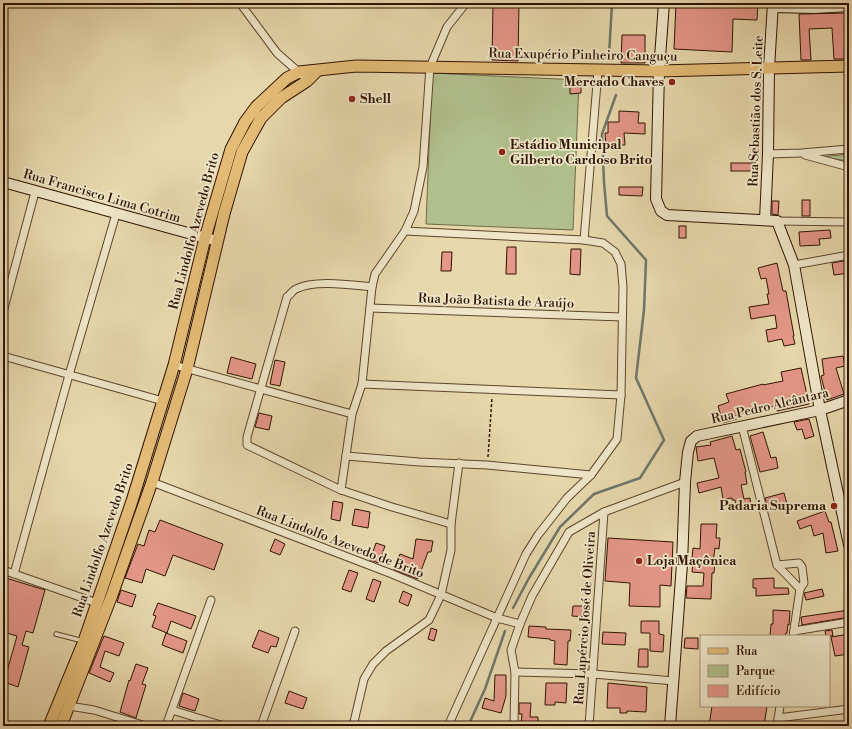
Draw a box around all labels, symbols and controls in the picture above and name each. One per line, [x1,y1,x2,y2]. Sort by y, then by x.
street label: Rua Sebastião dos S. Leite [745,34,767,187]
street label: Rua Exupério Pinheiro Canguçu [488,45,678,65]
place label: Mercado Chaves [564,74,664,90]
marker: Mercado Chaves [667,77,677,87]
place label: Shell [360,91,392,107]
marker: Shell [347,94,357,104]
place label: Estádio Municipal Gilberto Cardoso Brito [510,137,653,168]
marker: Estádio Municipal Gilberto Cardoso Brito [497,147,507,157]
street label: Rua Lindolfo Azevedo Brito [165,151,223,311]
street label: Rua Francisco Lima Cotrim [22,166,183,226]
street label: Rua João Batista de Araújo [418,290,574,312]
street label: Rua Pedro Alcântara [710,385,831,427]
street label: Rua Lindolfo Azevedo Brito [69,461,137,619]
place label: Padaria Suprema [719,498,827,514]
marker: Padaria Suprema [829,501,839,511]
street label: Rua Lindolfo Azevedo de Brito [254,503,426,581]
street label: Rua Lupércio José de Oliveira [571,530,599,705]
place label: Loja Maçônica [647,553,737,569]
marker: Loja Maçônica [634,556,644,566]
legend [700,635,830,707]
text: Rua [736,644,758,659]
text: Parque [736,664,775,679]
text: Edifício [736,684,781,699]

